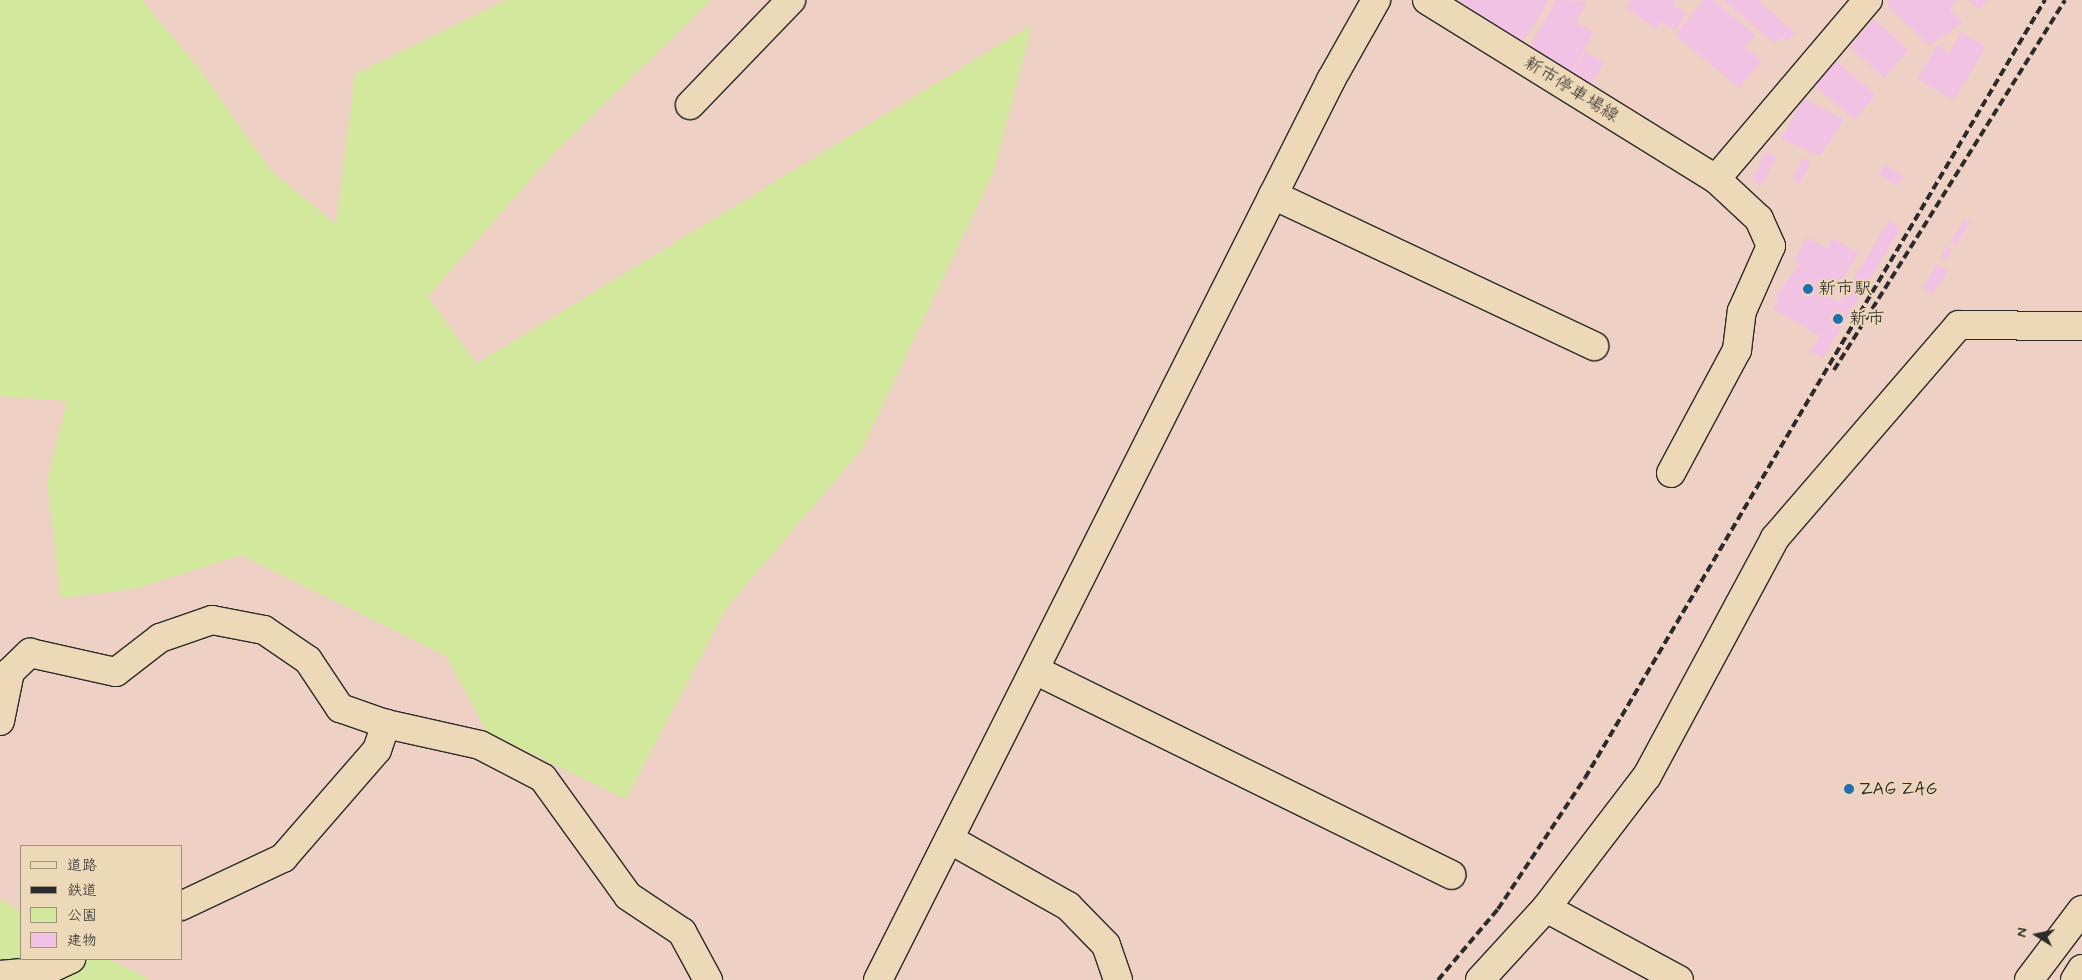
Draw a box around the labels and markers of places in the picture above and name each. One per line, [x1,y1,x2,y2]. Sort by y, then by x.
place label: 新市駅 [1818,278,1872,300]
marker: 新市駅 [1802,283,1814,295]
place label: 新市 [1849,308,1885,330]
marker: 新市 [1831,312,1845,326]
place label: ZAG ZAG [1859,778,1938,800]
marker: ZAG ZAG [1843,783,1855,795]

